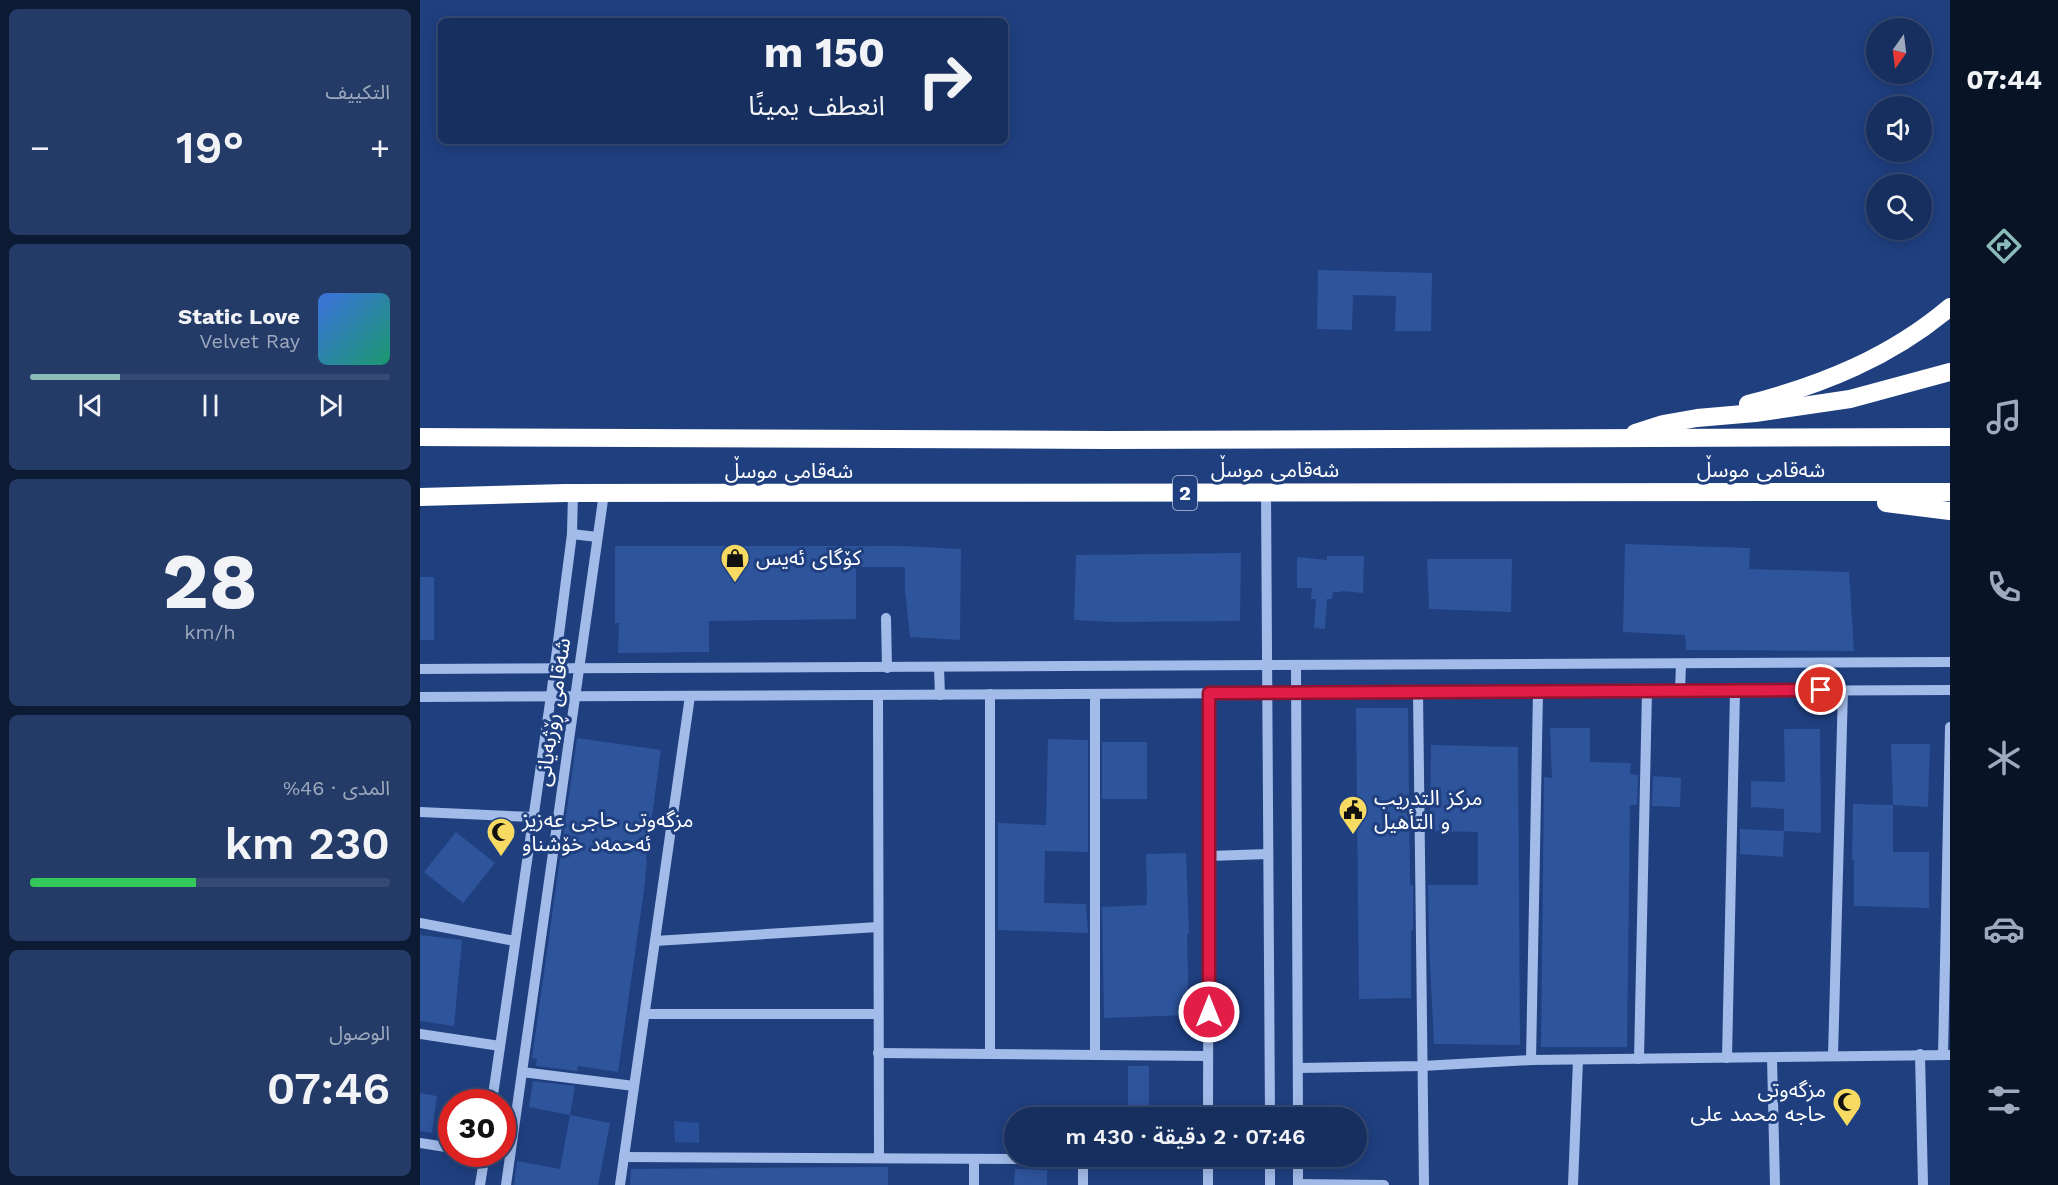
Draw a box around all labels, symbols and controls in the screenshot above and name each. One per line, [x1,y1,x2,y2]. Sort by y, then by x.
north arrow [1866,18,1932,84]
map controls [1866,18,1932,240]
text: 150 m [764,28,885,77]
icon: right [906,42,984,120]
text: 07:44 [1966,64,2042,96]
text: التكييف [326,80,390,104]
text: انعطف يمينًا [748,90,885,122]
button: sound [1866,96,1932,162]
text: 19° [176,121,244,174]
text: − [30,128,50,167]
text: + [370,128,390,167]
button: search [1866,174,1932,240]
icon: directions [1983,225,2025,267]
text: Static Love [178,304,300,329]
text: Velvet Ray [200,329,300,353]
icon: previous [74,389,107,422]
icon: pause [194,389,227,422]
icon: next [314,389,347,422]
icon: music [1983,396,2025,438]
street label: شەقامی موسڵ [1211,454,1339,482]
street label: شەقامی موسڵ [1697,454,1825,482]
street label: شەقامی موسڵ [725,455,853,483]
road number: 2 [1173,476,1197,510]
text: 28 [162,535,258,627]
shop icon: کۆگای ئەیس [719,542,751,584]
place label: کۆگای ئەیس [756,545,862,570]
icon: phone [1983,566,2025,608]
text: km/h [184,620,236,644]
street label: شەقامی ڕۆژبەیانی [530,636,581,788]
pin [1795,664,1846,715]
icon: arrive [1804,673,1837,706]
icon: climate [1983,737,2025,779]
text: المدى · 46% [283,776,390,800]
place label: مركز التدريب و التأهيل [1374,785,1482,834]
public building icon: مركز التدريب و التأهيل [1337,794,1369,836]
place label: مزگەوتی حاجی عەزیز ئەحمەد خۆشناو [521,807,694,856]
mosque icon: مزگەوتی حاجی عەزیز ئەحمەد خۆشناو [485,816,517,858]
text: 230 km [225,817,390,870]
icon: car [1983,908,2025,950]
position arrow [1177,980,1241,1044]
text: الوصول [329,1021,390,1045]
text: 07:46 [267,1062,390,1115]
place label: مزگه‌وتی حاجه‌ محمد علی [1691,1077,1826,1126]
icon: filters [1983,1079,2025,1121]
mosque icon: مزگه‌وتی حاجه‌ محمد علی [1831,1086,1863,1128]
speed limit sign: 30 [438,1089,516,1167]
text: 07:46 · 2 دقيقة · 430 m [1066,1124,1305,1149]

